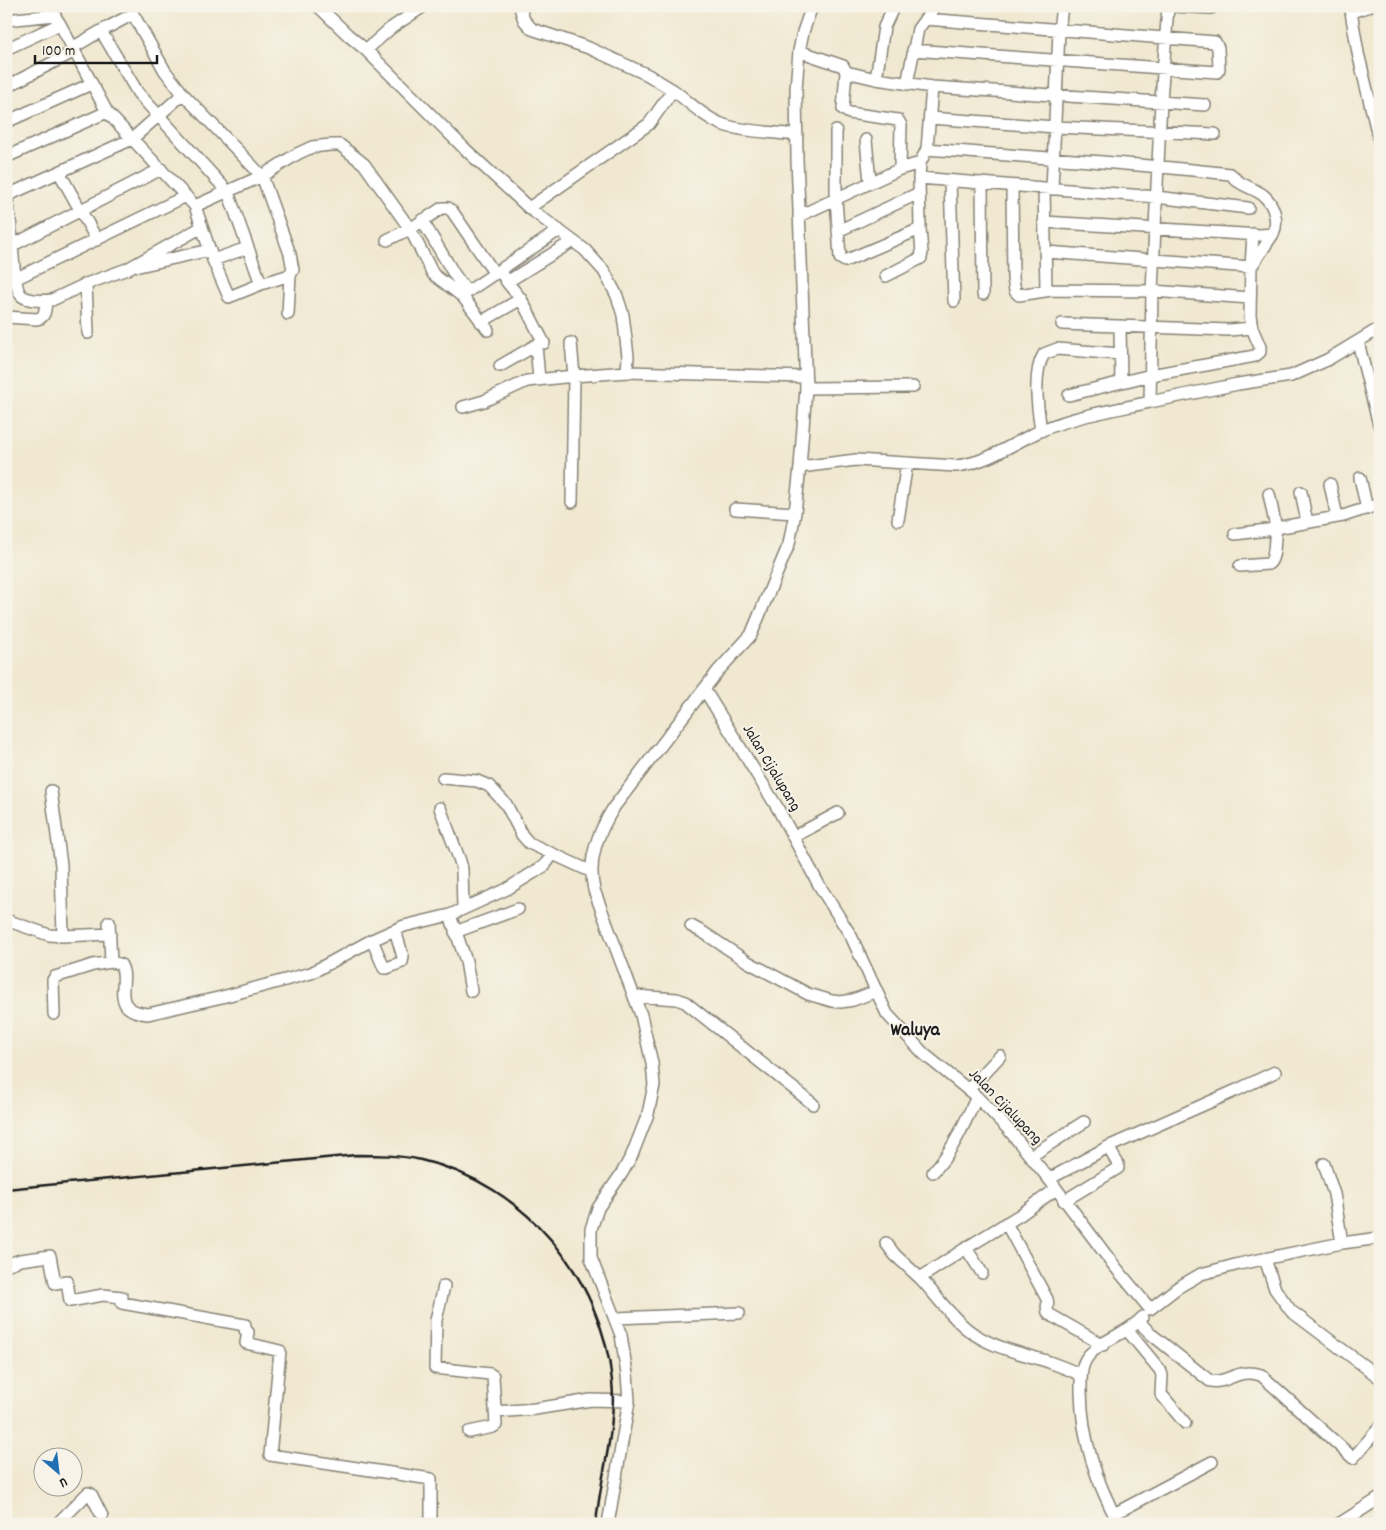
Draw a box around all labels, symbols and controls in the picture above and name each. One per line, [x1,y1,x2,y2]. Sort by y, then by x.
scale bar [35,32,158,64]
text: 100 m [42,41,75,63]
street label: Jalan Cijalupang [736,720,806,816]
district label: Waluya [890,1018,941,1045]
street label: Jalan Cijalupang [963,1064,1047,1150]
north arrow [32,1448,82,1498]
text: U [55,1471,71,1492]

